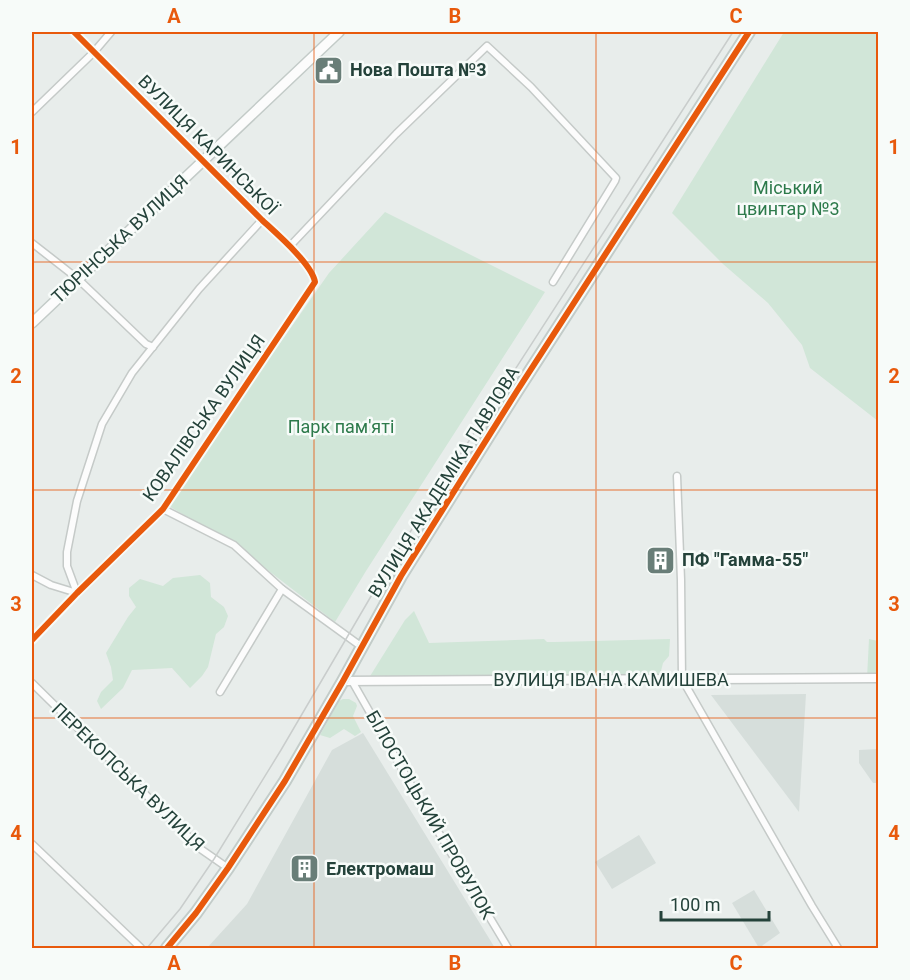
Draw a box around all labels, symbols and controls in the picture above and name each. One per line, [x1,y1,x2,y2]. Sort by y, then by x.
text: A [167,4,181,28]
text: B [449,4,461,28]
text: C [729,4,743,28]
public building icon: Нова Пошта №3 [313,54,345,86]
place label: Нова Пошта №3 [350,59,487,80]
street label: ВУЛИЦЯ КАРИНСЬКОЇ [134,71,283,220]
text: 1 [10,135,22,159]
text: 1 [888,135,900,159]
street label: ТЮРІНСЬКА ВУЛИЦЯ [47,170,192,307]
park label: Міський цвинтар №3 [736,177,840,219]
street label: КОВАЛІВСЬКА ВУЛИЦЯ [138,330,269,505]
street label: ВУЛИЦЯ АКАДЕМІКА ПАВЛОВА [364,362,524,601]
text: 2 [10,364,22,388]
text: 2 [888,364,900,388]
park label: Парк пам'яті [288,416,394,437]
building icon: ПФ "Гамма-55" [645,544,677,576]
place label: ПФ "Гамма-55" [682,549,808,570]
text: 3 [10,592,22,616]
text: 3 [888,592,900,616]
street label: ВУЛИЦЯ ІВАНА КАМИШЕВА [493,669,729,690]
street label: ПЕРЕКОПСЬКА ВУЛИЦЯ [48,698,209,855]
street label: БІЛОСТОЦЬКИЙ ПРОВУЛОК [362,707,499,923]
text: 4 [10,821,22,845]
text: 4 [888,821,900,845]
building icon: Електромаш [289,853,321,885]
place label: Електромаш [326,858,434,879]
scale bar [661,884,769,922]
text: 100 m [670,894,721,915]
text: A [167,951,181,975]
text: B [449,951,461,975]
text: C [729,951,743,975]

